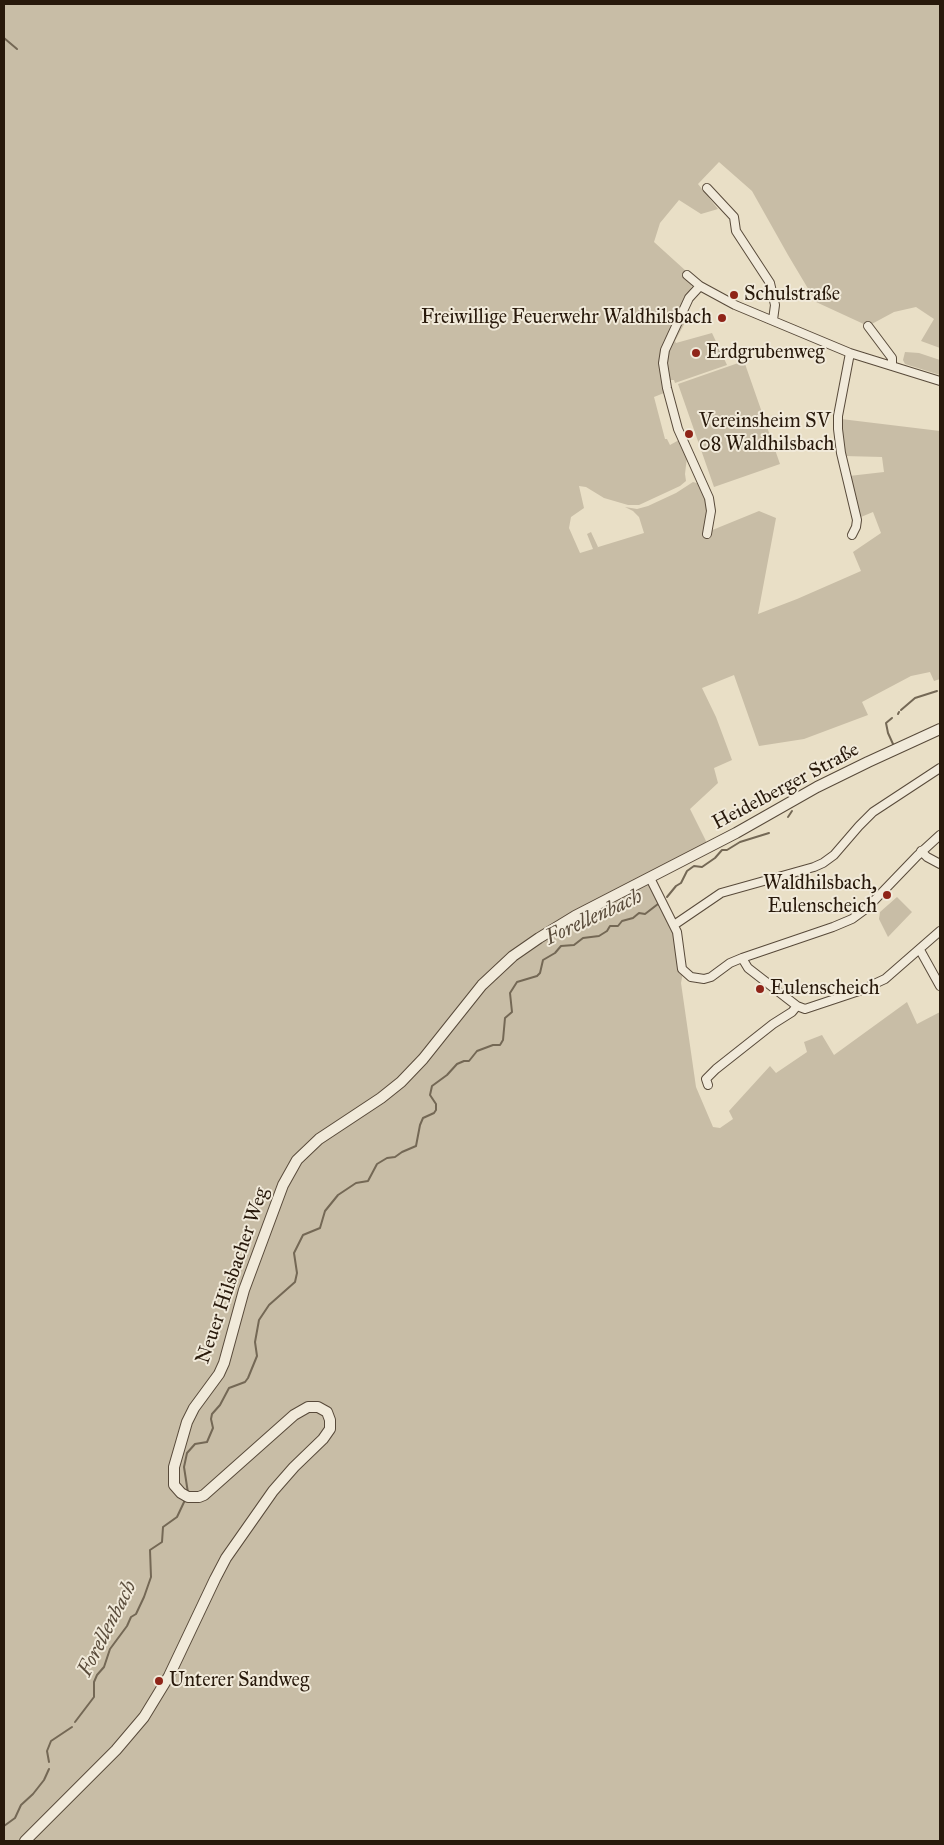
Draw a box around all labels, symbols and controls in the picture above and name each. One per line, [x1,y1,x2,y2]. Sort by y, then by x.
place label: Schulstraße [744,283,840,307]
marker: Schulstraße [728,289,740,301]
place label: Freiwillige Feuerwehr Waldhilsbach [421,306,712,330]
marker: Freiwillige Feuerwehr Waldhilsbach [716,312,728,324]
place label: Erdgrubenweg [706,341,825,365]
marker: Erdgrubenweg [690,347,702,359]
place label: Vereinsheim SV 08 Waldhilsbach [699,410,834,457]
marker: Vereinsheim SV 08 Waldhilsbach [683,428,695,440]
street label: Heidelberger Straße [708,738,864,836]
place label: Waldhilsbach, Eulenscheich [763,872,877,919]
water label: Forellenbach [541,885,647,951]
marker: Waldhilsbach, Eulenscheich [881,889,893,901]
place label: Eulenscheich [770,977,880,1001]
marker: Eulenscheich [754,983,766,995]
street label: Neuer Hilsbacher Weg [192,1185,274,1367]
water label: Forellenbach [73,1577,143,1681]
place label: Unterer Sandweg [169,1669,309,1693]
marker: Unterer Sandweg [153,1675,165,1687]

